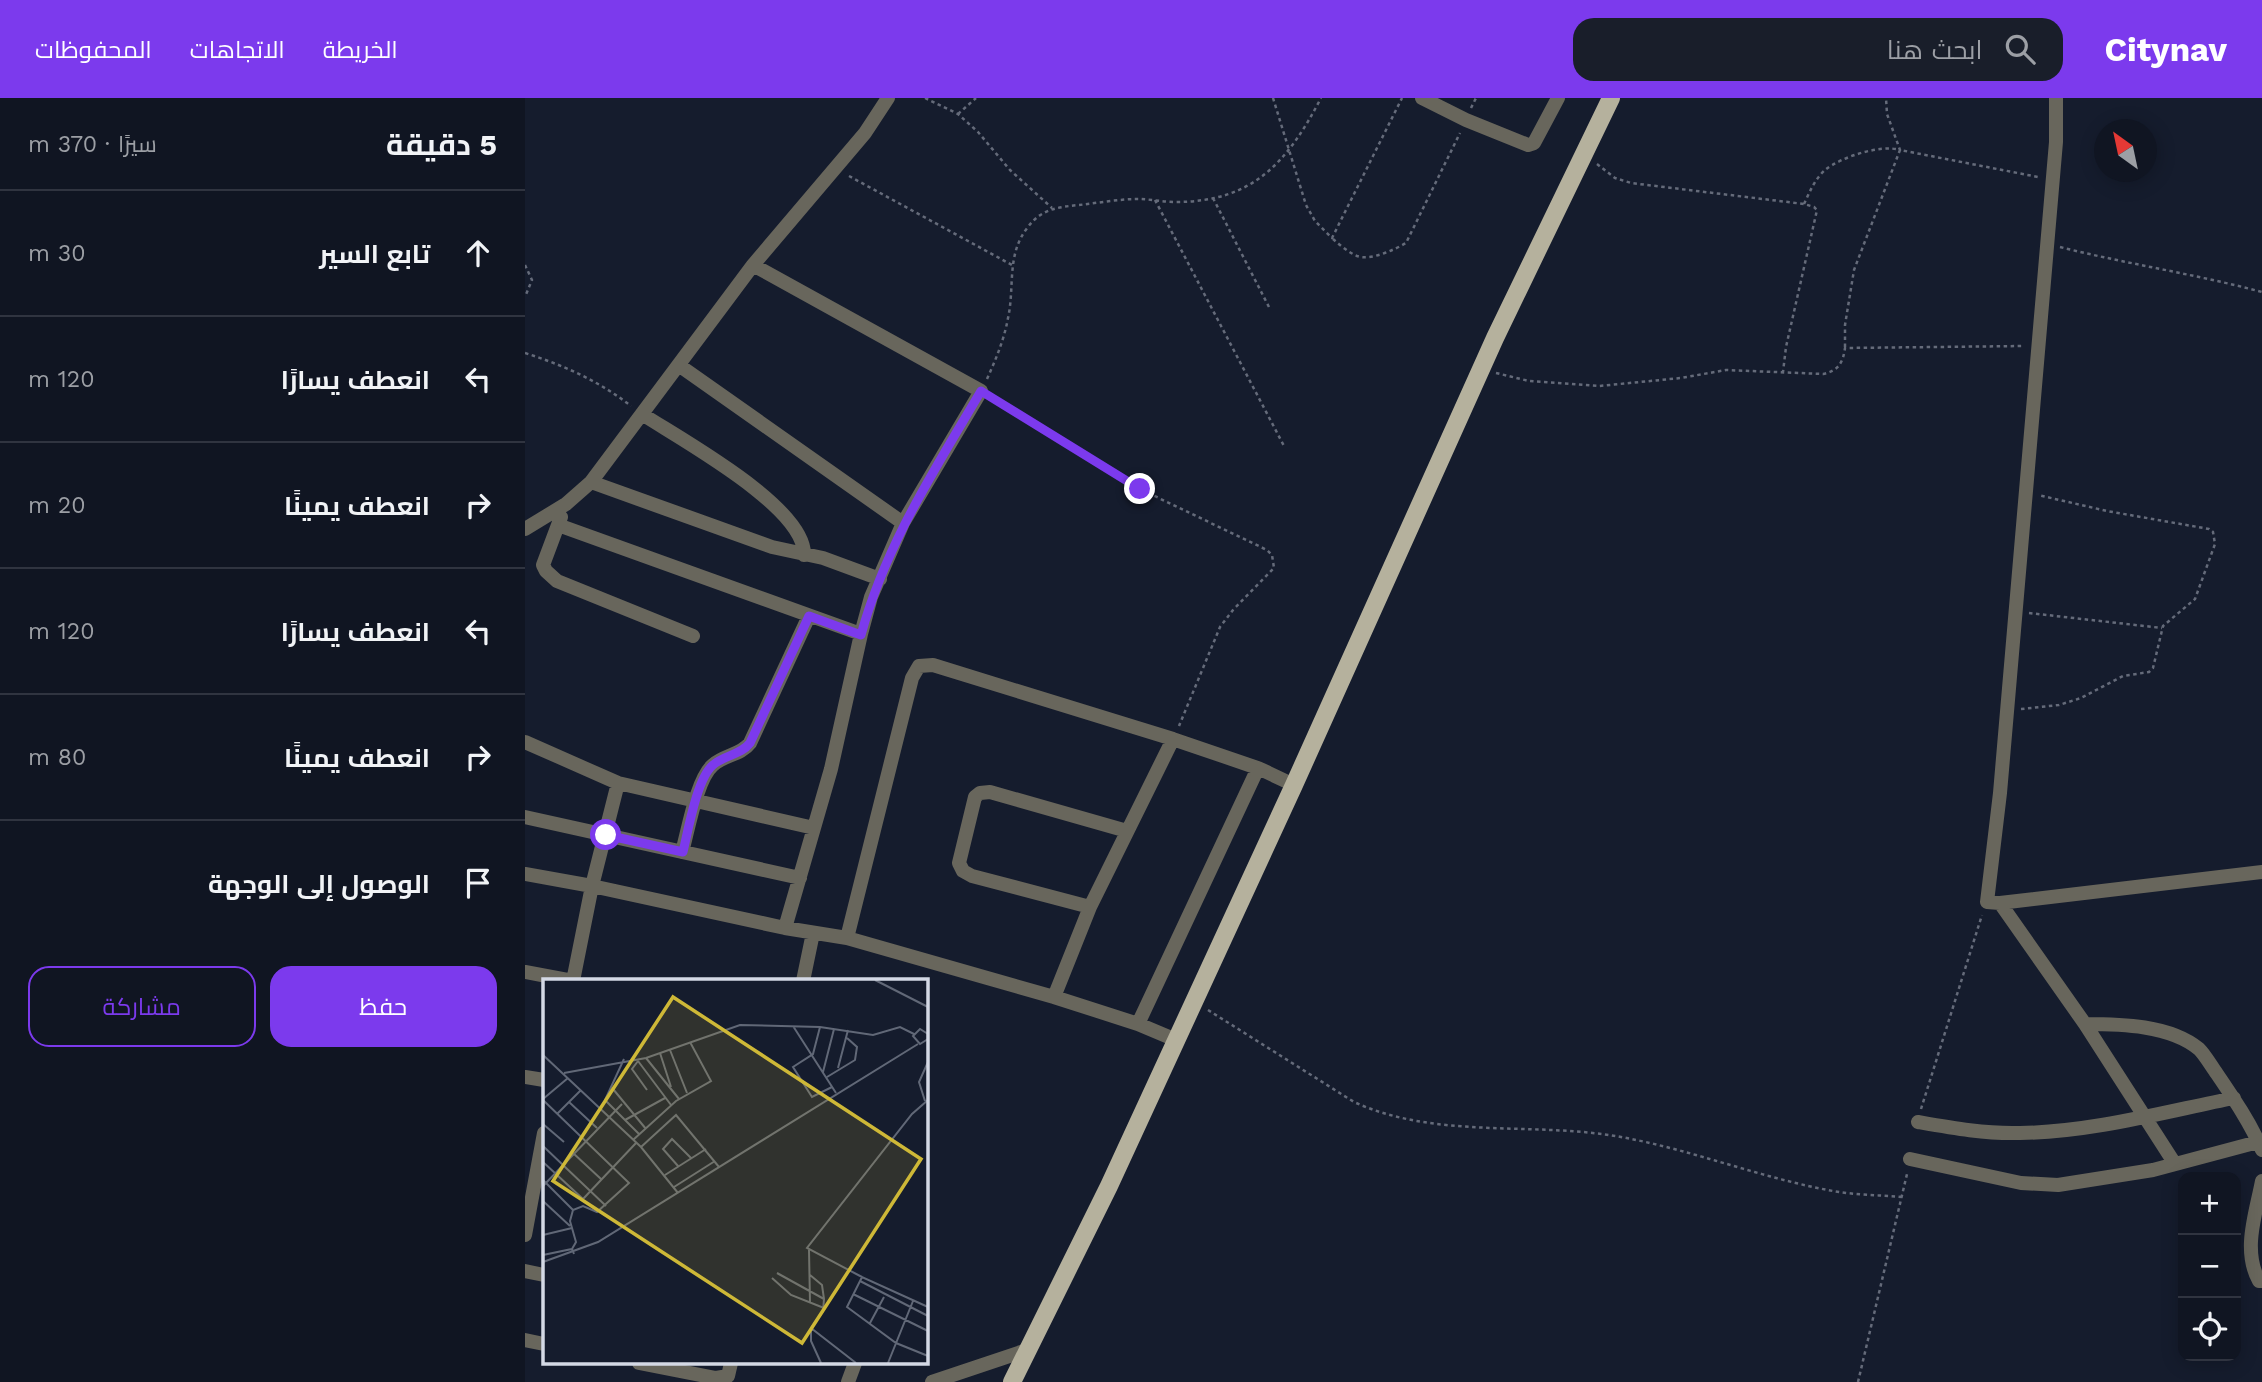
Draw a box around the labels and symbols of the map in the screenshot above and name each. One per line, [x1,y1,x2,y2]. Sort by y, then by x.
north arrow [2094,119,2157,182]
route end [1124,473,1155,504]
route start [590,819,621,850]
inset map [543,979,927,1364]

